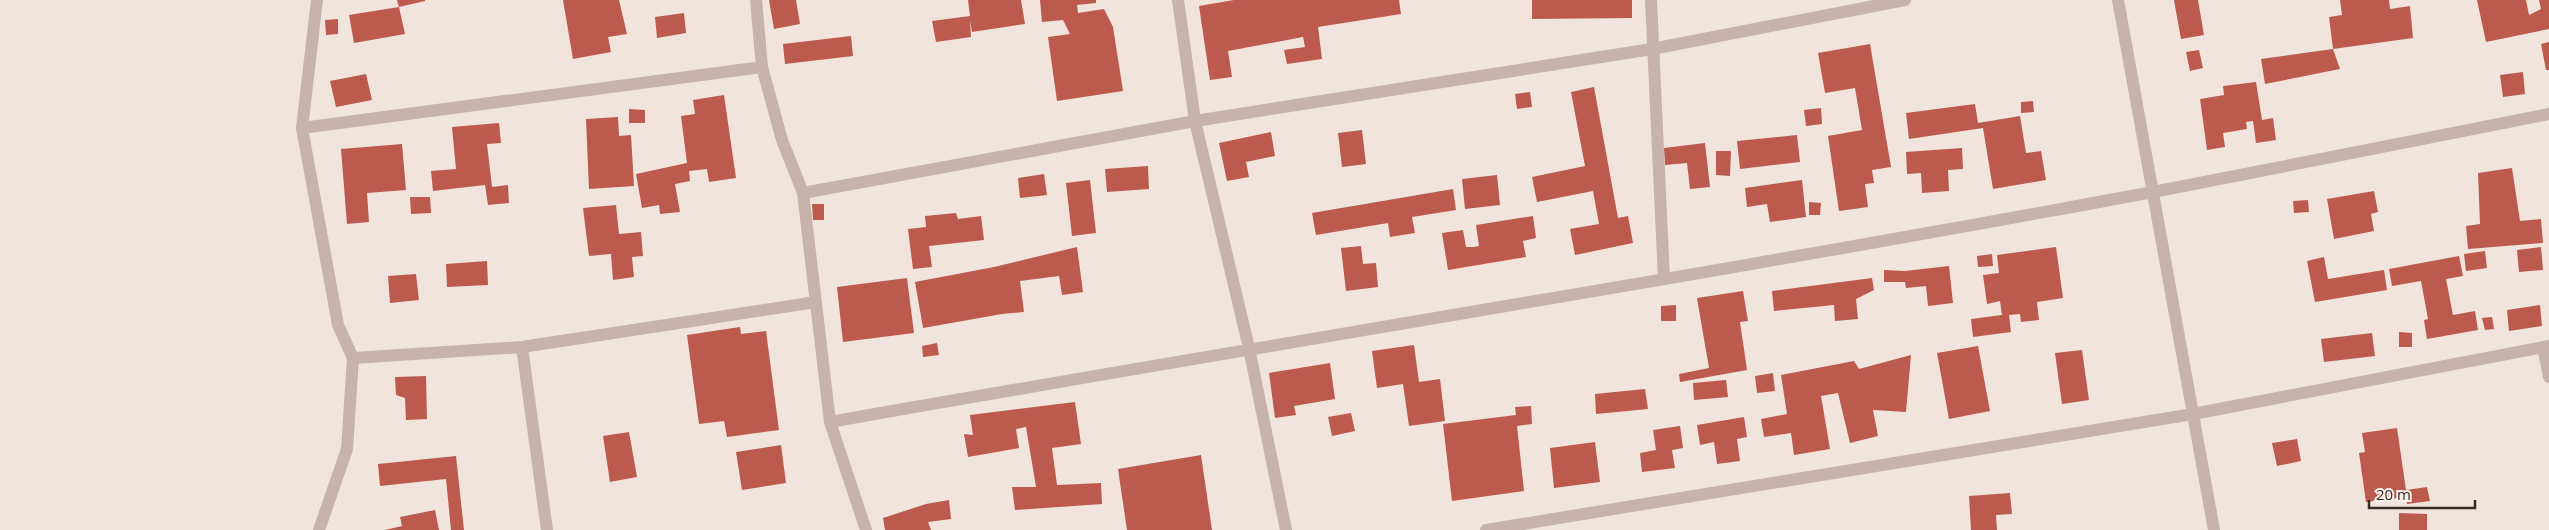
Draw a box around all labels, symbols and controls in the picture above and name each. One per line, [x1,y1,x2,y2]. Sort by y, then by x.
scale bar [2369,478,2475,510]
text: 20 m [2376,484,2411,504]

